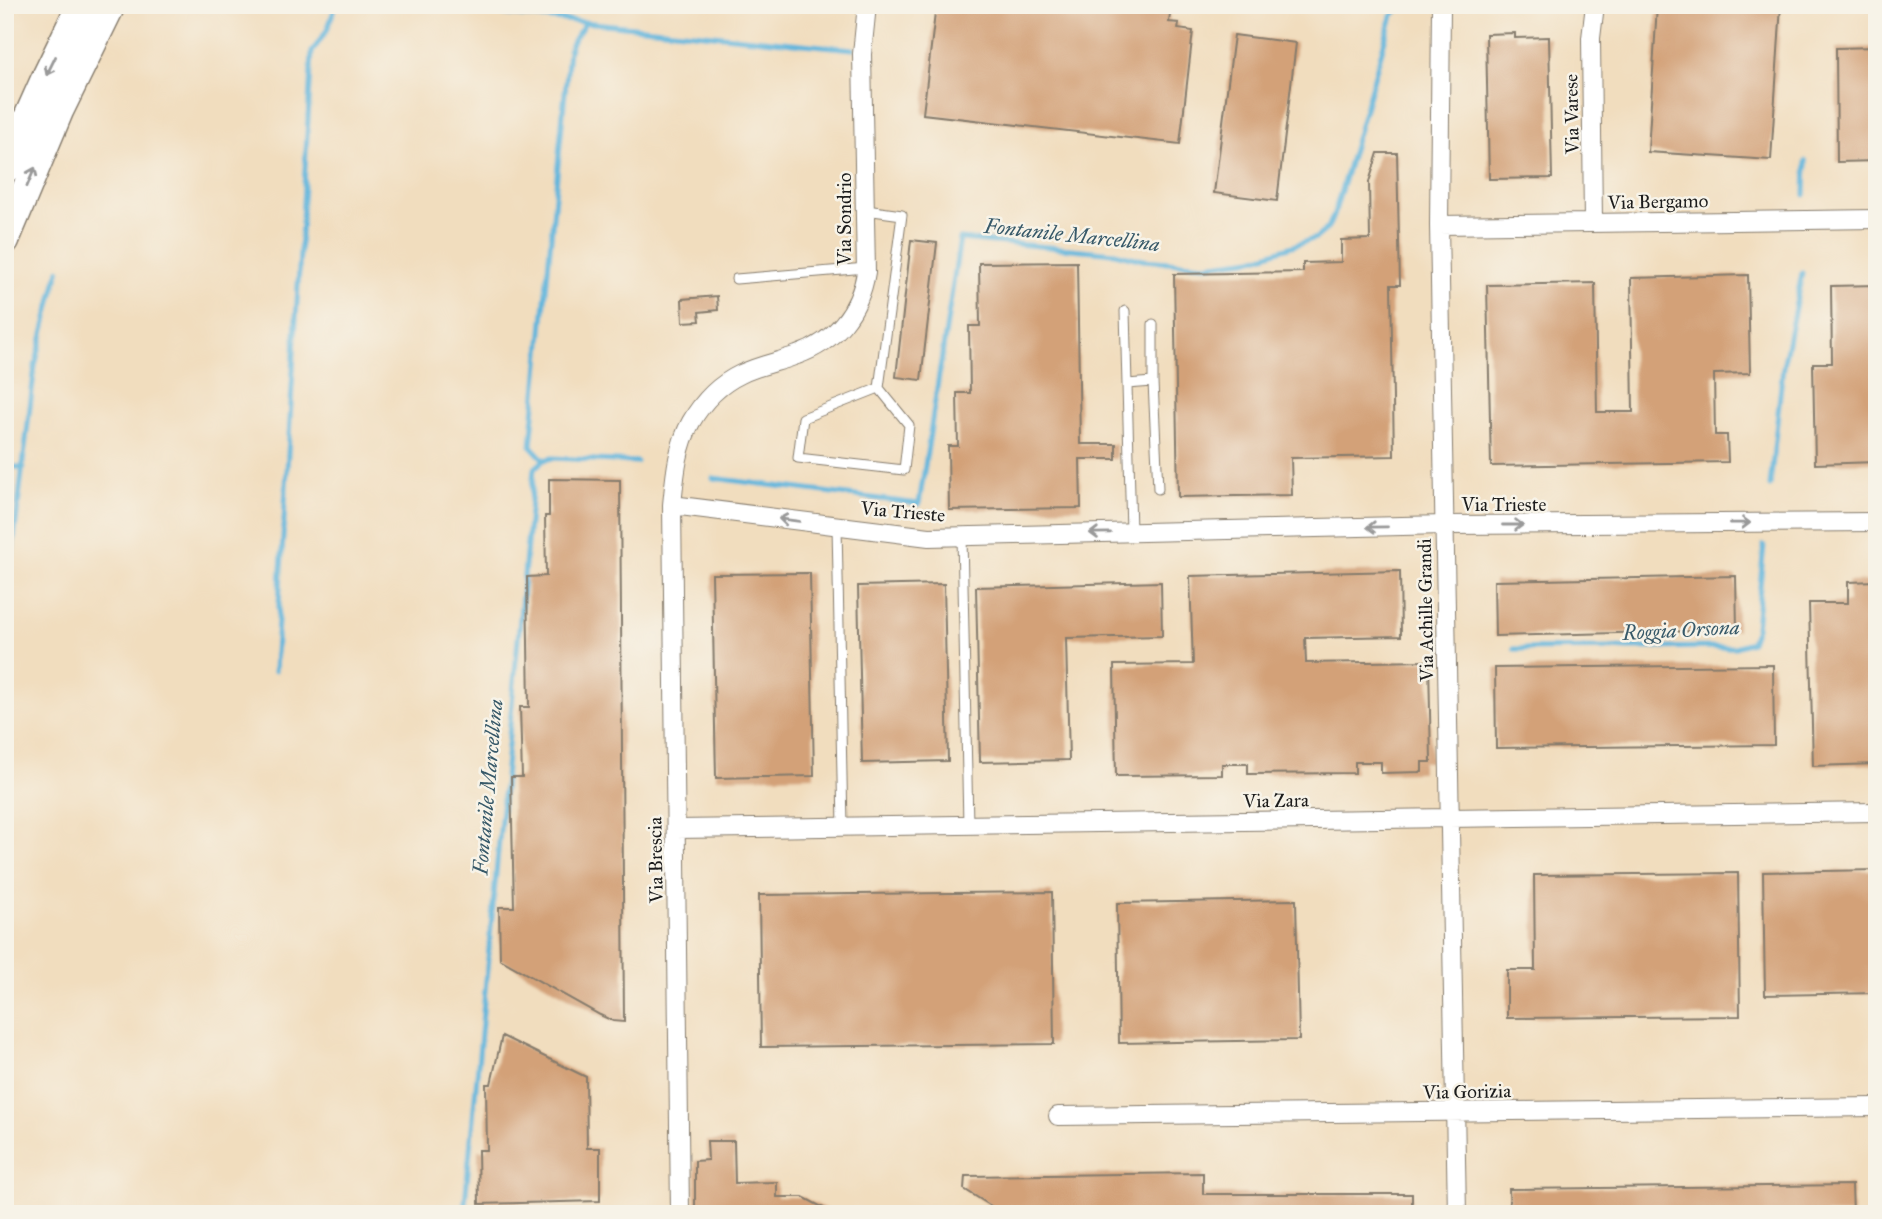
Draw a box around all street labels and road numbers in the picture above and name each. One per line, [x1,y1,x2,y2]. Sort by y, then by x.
street label: Via Varese [1559,74,1584,155]
street label: Via Sondrio [833,172,856,266]
street label: Via Bergamo [1606,189,1709,215]
street label: Via Trieste [1461,493,1547,516]
street label: Via Trieste [859,496,946,527]
street label: Via Achille Grandi [1413,538,1438,683]
street label: Via Zara [1242,788,1310,813]
street label: Via Brescia [643,816,668,904]
street label: Via Gorizia [1422,1079,1512,1104]

